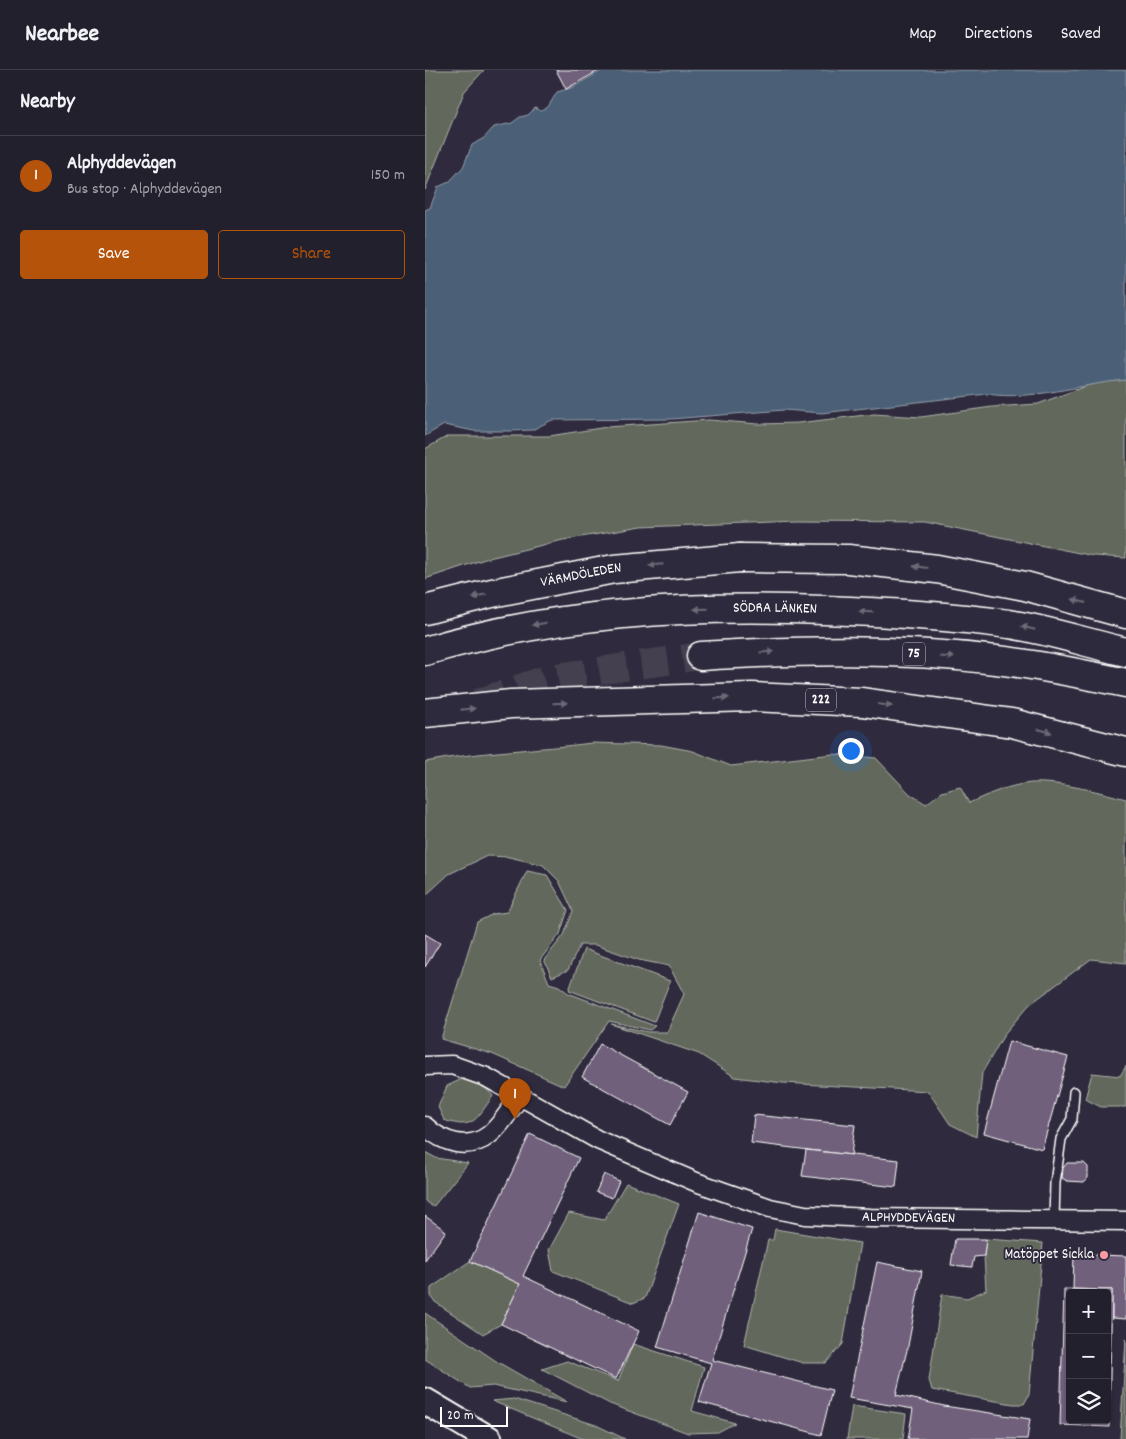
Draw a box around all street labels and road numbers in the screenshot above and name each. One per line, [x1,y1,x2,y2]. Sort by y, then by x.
street label: VÄRMDÖLEDEN [539,557,622,594]
street label: SÖDRA LÄNKEN [733,598,817,621]
road number: 75 [903,642,925,666]
road number: 222 [806,688,836,712]
street label: ALPHYDDEVÄGEN [861,1207,955,1230]

